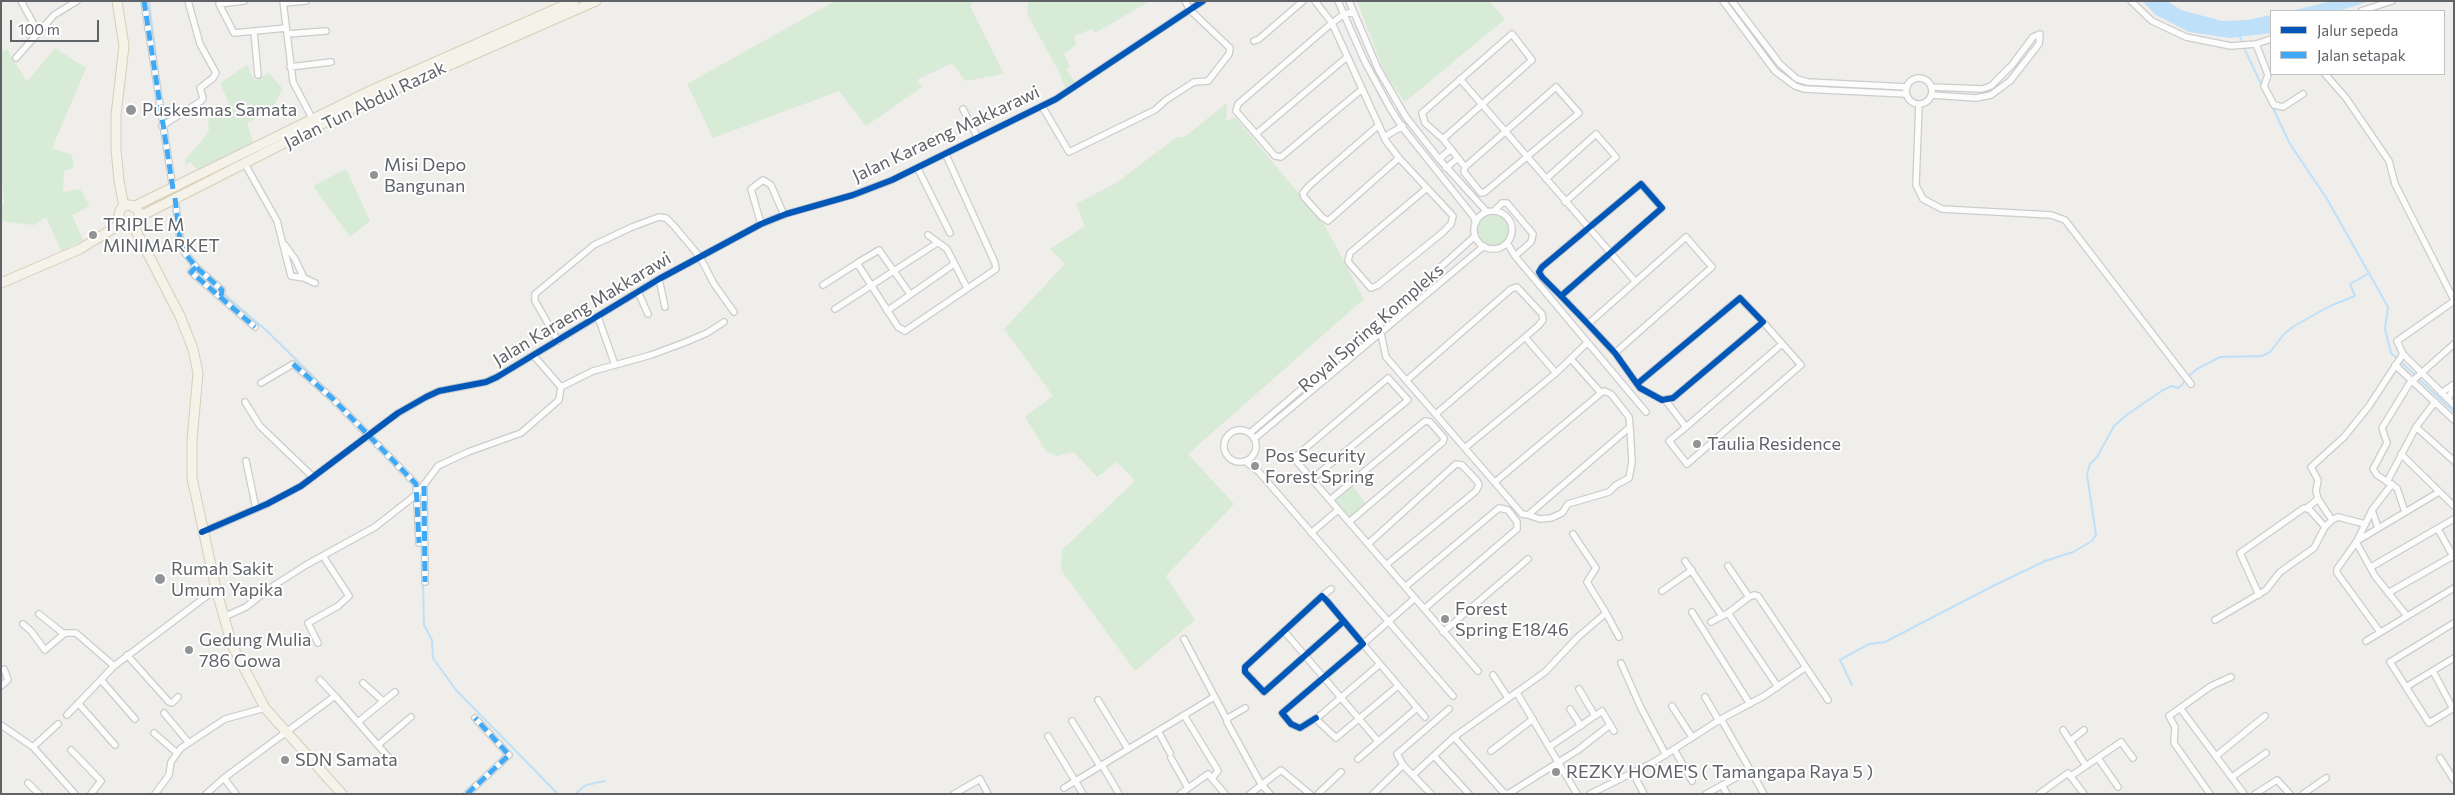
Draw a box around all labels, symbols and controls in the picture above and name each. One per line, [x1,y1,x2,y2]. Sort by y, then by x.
scale bar [12,10,101,42]
legend [2270,10,2445,75]
text: 100 m [18,20,60,38]
text: Jalur sepeda [2317,21,2398,39]
text: Jalan setapak [2317,46,2406,64]
street label: Jalan Tun Abdul Razak [281,56,449,154]
street label: Jalan Karaeng Makkarawi [849,81,1043,187]
place label: Puskesmas Samata [142,99,297,121]
marker: Puskesmas Samata [124,103,138,117]
place label: Misi Depo Bangunan [384,154,466,196]
marker: Misi Depo Bangunan [368,169,380,181]
place label: TRIPLE M MINIMARKET [103,214,220,256]
marker: TRIPLE M MINIMARKET [87,229,99,241]
street label: Jalan Karaeng Makkarawi [489,247,675,371]
street label: Royal Spring Kompleks [1294,259,1448,397]
place label: Taulia Residence [1707,433,1841,455]
marker: Taulia Residence [1691,438,1703,450]
place label: Pos Security Forest Spring [1265,445,1374,488]
marker: Pos Security Forest Spring [1249,460,1261,472]
place label: Rumah Sakit Umum Yapika [171,558,283,600]
marker: Rumah Sakit Umum Yapika [153,572,167,586]
place label: Forest Spring E18/46 [1455,598,1569,640]
marker: Forest Spring E18/46 [1439,613,1451,625]
place label: Gedung Mulia 786 Gowa [199,629,312,672]
marker: Gedung Mulia 786 Gowa [183,644,195,656]
place label: SDN Samata [295,749,398,771]
marker: SDN Samata [279,754,291,766]
place label: REZKY HOME'S ( Tamangapa Raya 5 ) [1566,761,1873,783]
marker: REZKY HOME'S ( Tamangapa Raya 5 ) [1550,766,1562,778]

